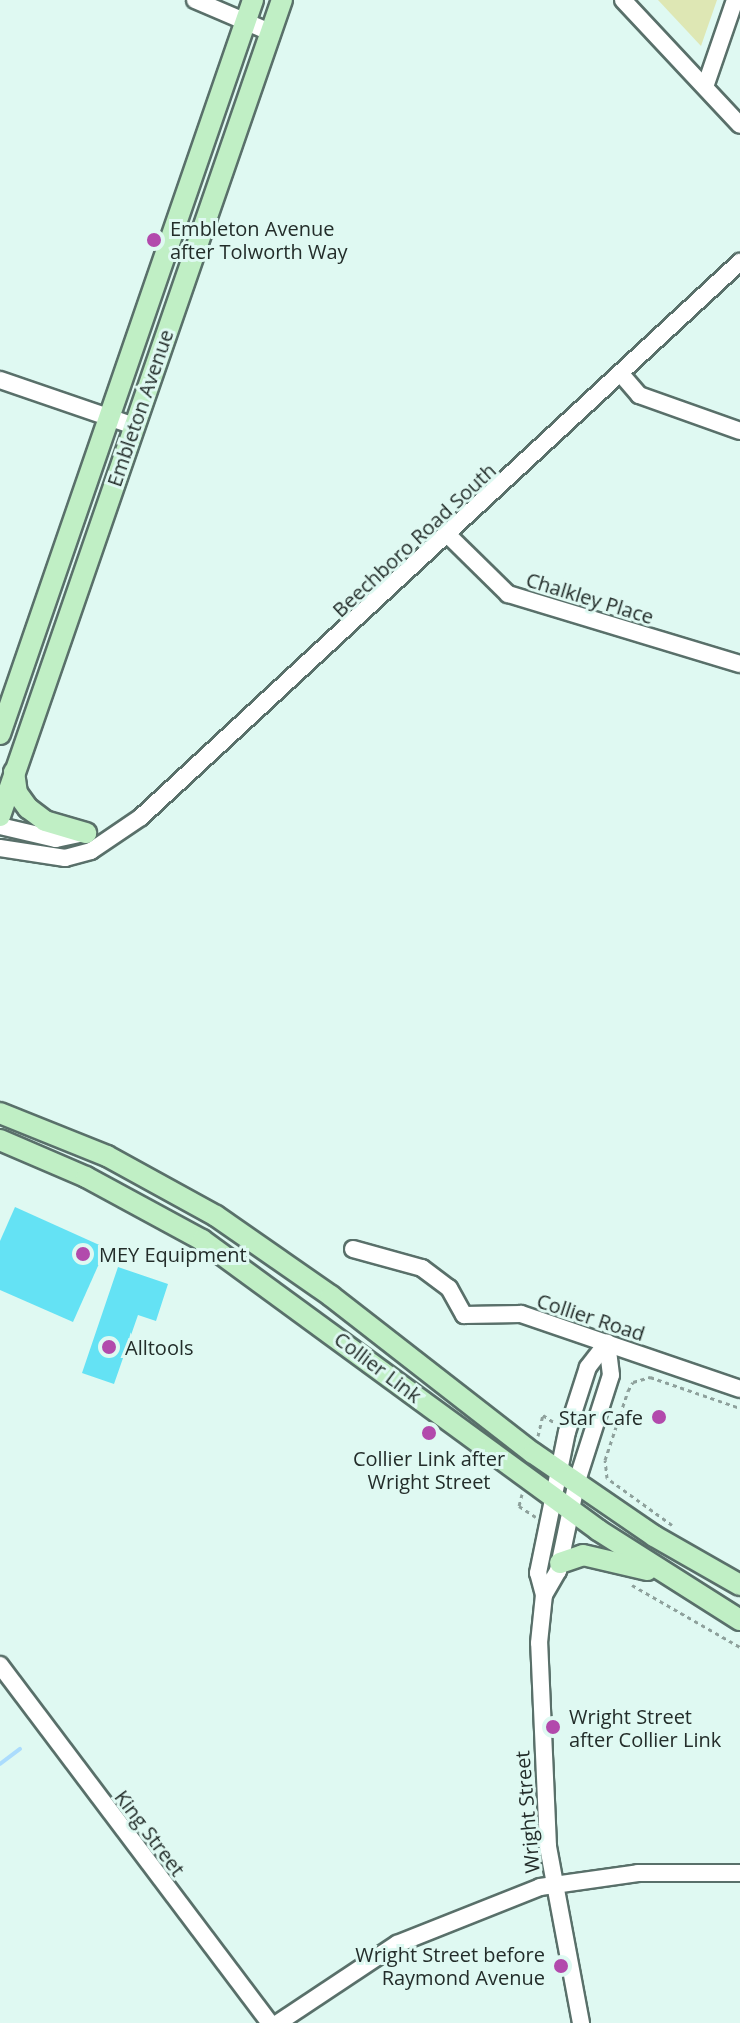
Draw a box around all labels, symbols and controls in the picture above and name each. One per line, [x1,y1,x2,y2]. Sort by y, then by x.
place label: Embleton Avenue after Tolworth Way [170,216,348,263]
marker: Embleton Avenue after Tolworth Way [145,231,163,249]
street label: Embleton Avenue [102,326,178,490]
street label: Beechboro Road South [327,458,501,622]
street label: Chalkley Place [523,567,657,629]
place label: MEY Equipment [99,1242,247,1266]
marker: MEY Equipment [74,1245,92,1263]
street label: Collier Road [534,1288,648,1346]
street label: Collier Link [330,1327,426,1407]
place label: Alltools [125,1335,194,1359]
marker: Alltools [100,1338,118,1356]
place label: Star Cafe [559,1405,643,1429]
marker: Star Cafe [650,1408,668,1426]
marker: Collier Link after Wright Street [420,1424,438,1442]
place label: Collier Link after Wright Street [353,1446,505,1493]
place label: Wright Street after Collier Link [569,1704,721,1751]
marker: Wright Street after Collier Link [544,1718,562,1736]
street label: Wright Street [510,1750,544,1874]
street label: King Street [110,1785,190,1881]
place label: Wright Street before Raymond Avenue [355,1942,545,1989]
marker: Wright Street before Raymond Avenue [552,1957,570,1975]

